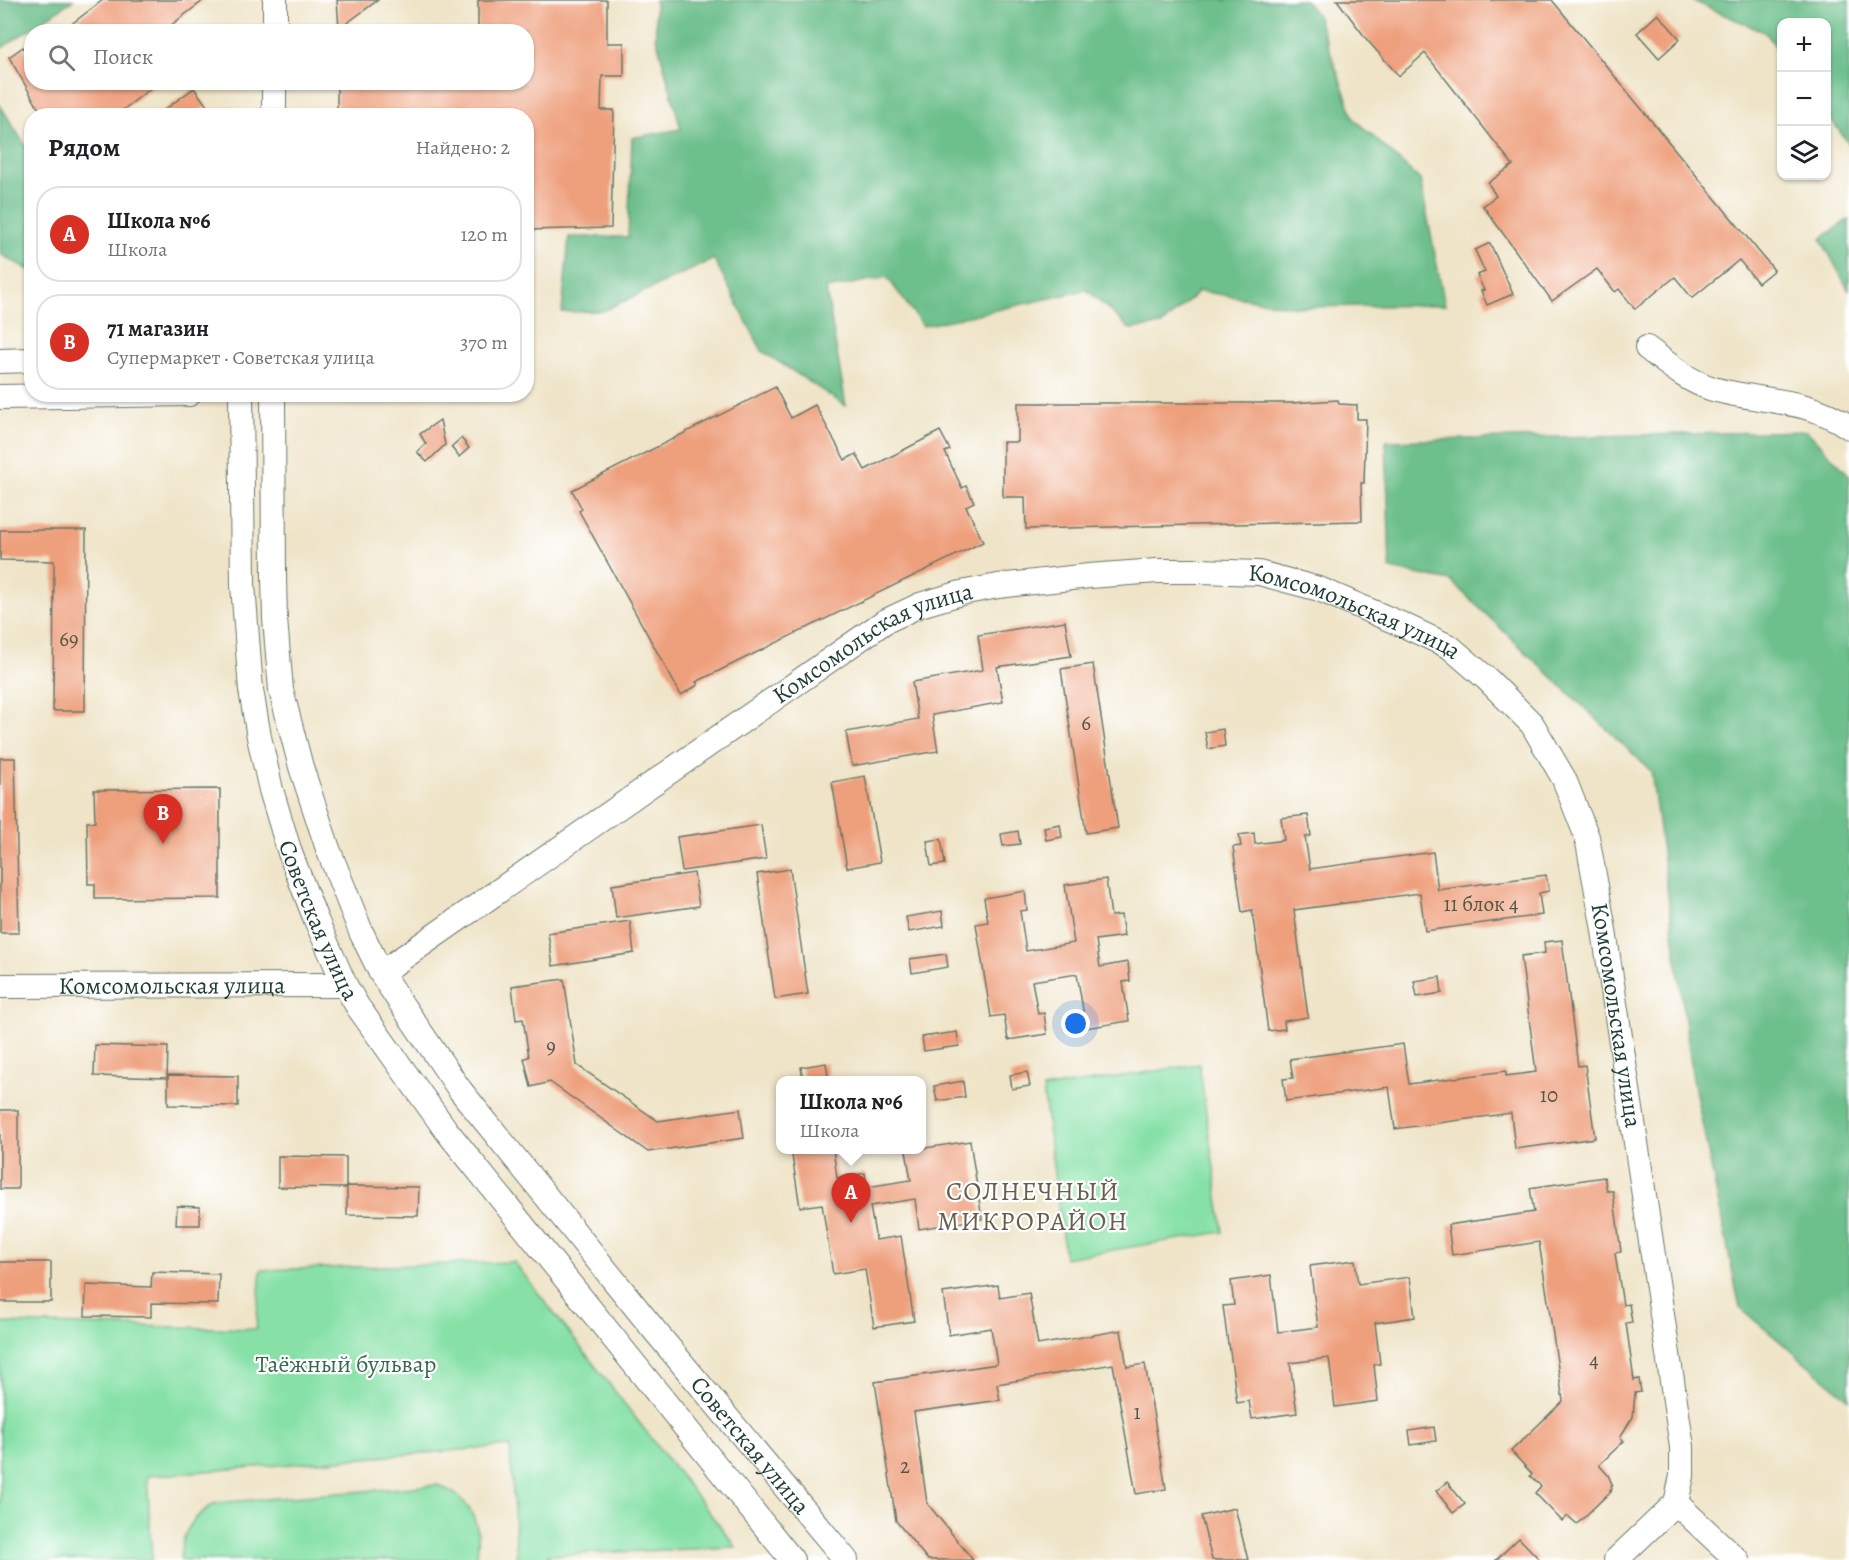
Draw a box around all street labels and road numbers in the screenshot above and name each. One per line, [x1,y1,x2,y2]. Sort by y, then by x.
street label: Комсомольская улица [1248,557,1469,666]
street label: Комсомольская улица [766,575,975,711]
street label: Советская улица [271,836,367,1006]
street label: Комсомольская улица [1583,900,1650,1130]
street label: Комсомольская улица [59,969,285,1002]
street label: Советская улица [683,1369,817,1521]

